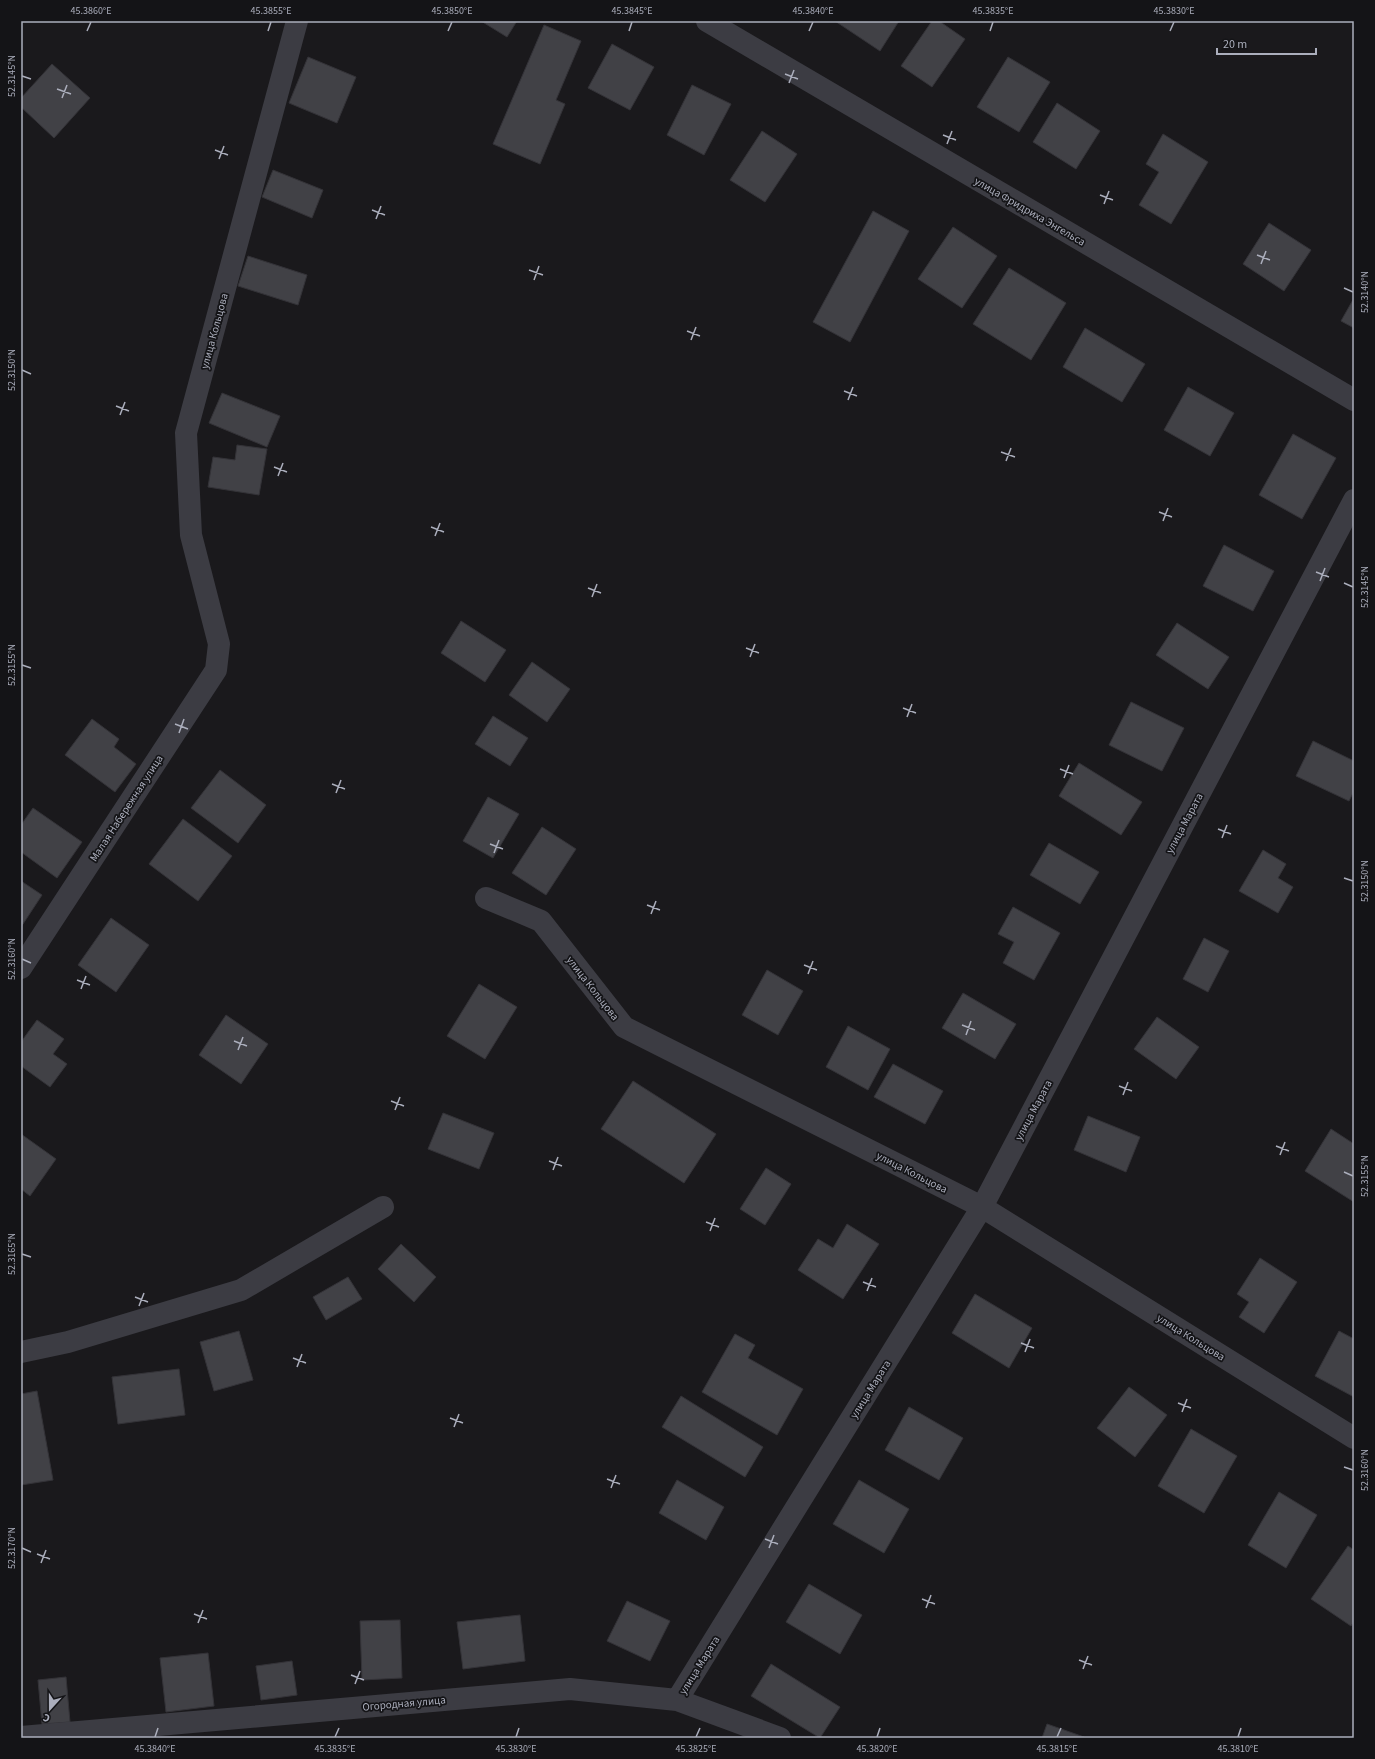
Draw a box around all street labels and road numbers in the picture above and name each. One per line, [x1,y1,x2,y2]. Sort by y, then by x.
street label: улица Фридриха Энгельса [971,173,1088,249]
street label: улица Кольцова [197,292,232,371]
street label: Малая Набережная улица [86,752,167,865]
street label: улица Марата [1162,790,1207,856]
street label: улица Кольцова [563,953,622,1024]
street label: улица Марата [1011,1077,1056,1143]
street label: улица Кольцова [874,1148,950,1197]
street label: улица Кольцова [1154,1310,1228,1364]
street label: улица Марата [846,1357,894,1421]
street label: улица Марата [675,1633,723,1697]
street label: Огородная улица [362,1692,446,1715]

